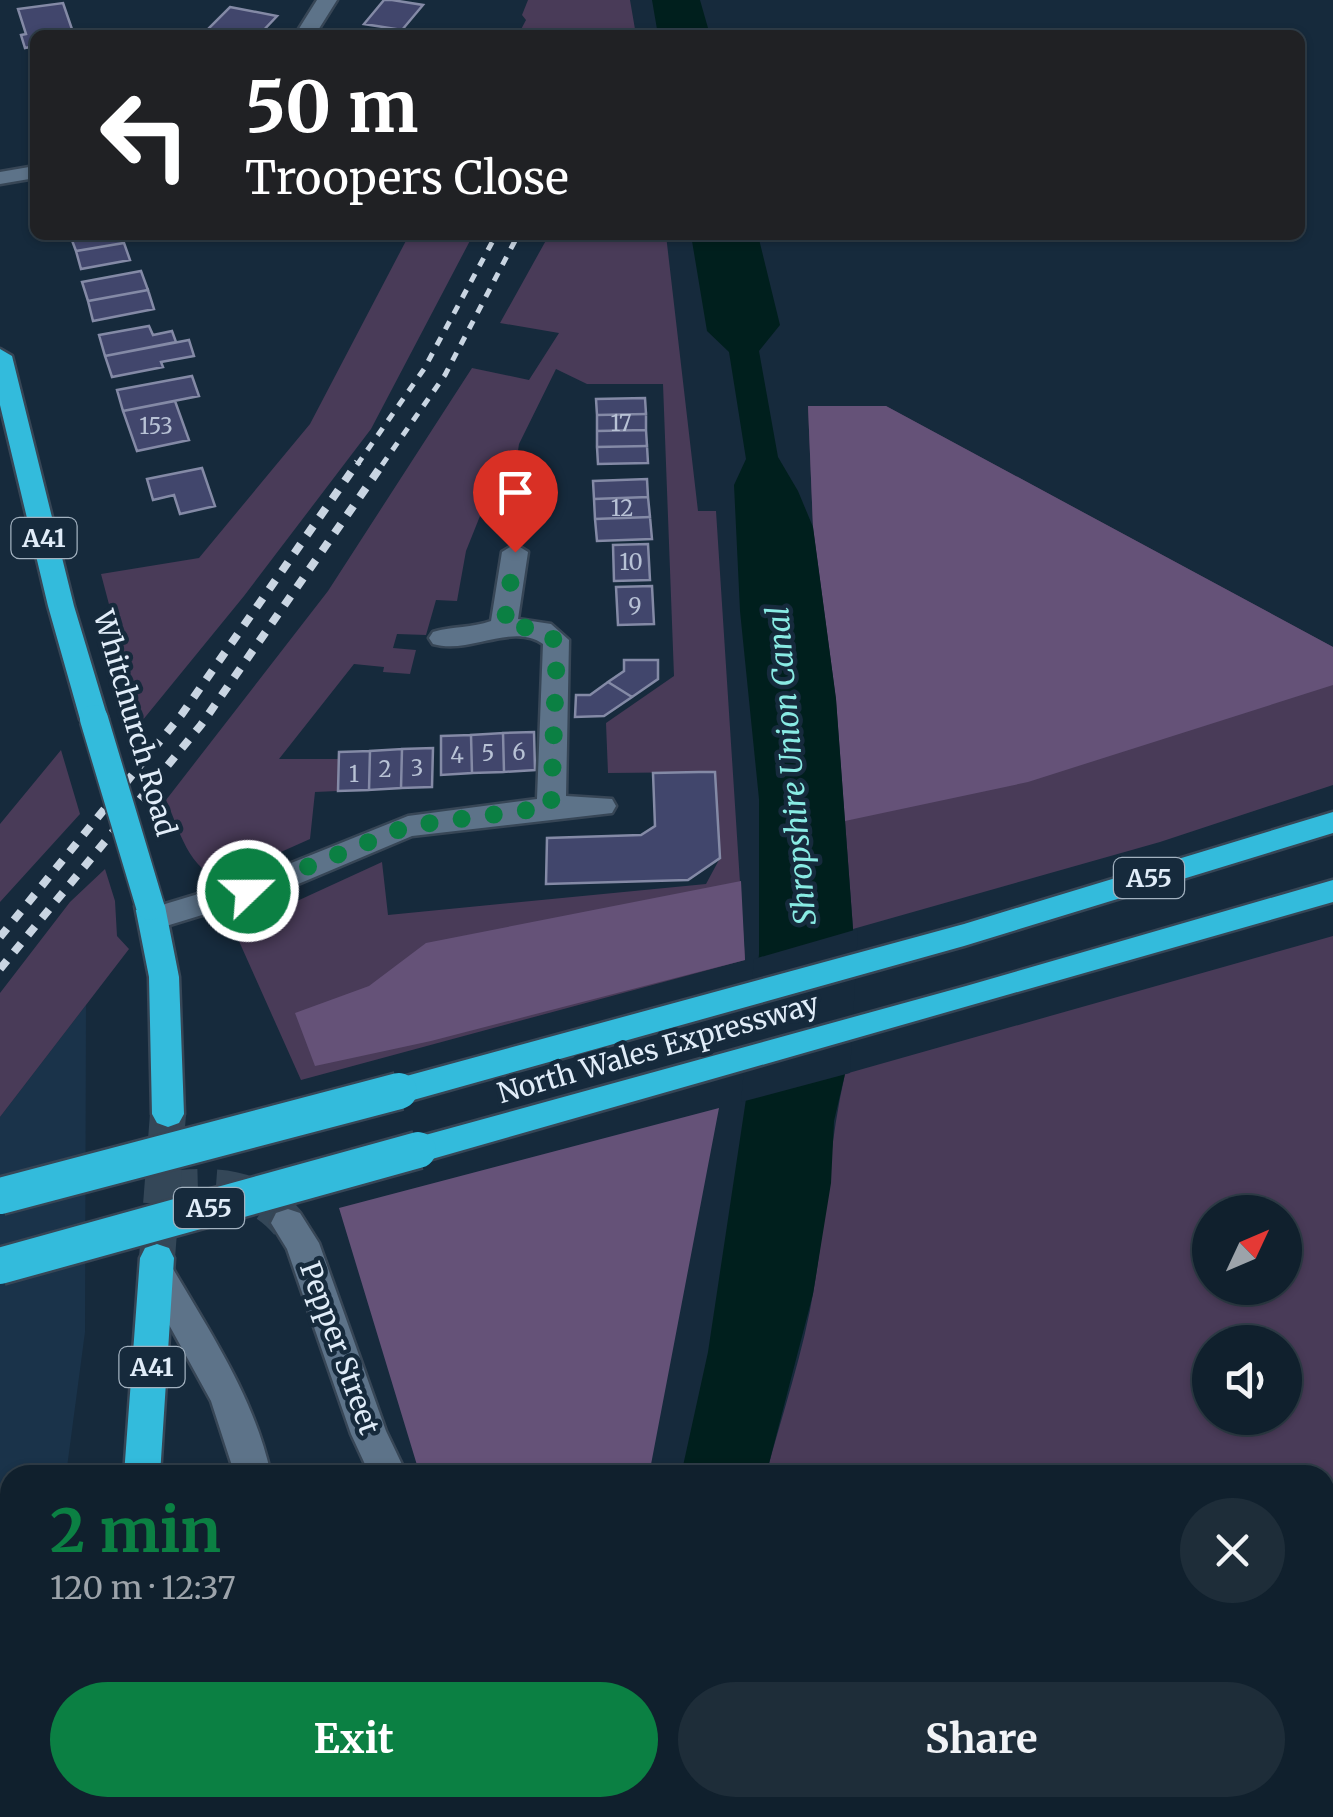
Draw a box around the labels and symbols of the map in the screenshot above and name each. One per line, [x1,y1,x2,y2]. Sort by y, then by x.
house number: 17 [610,409,632,437]
house number: 153 [139,412,173,440]
pin [473,450,558,553]
house number: 12 [611,494,633,522]
road number: A41 [12,518,76,558]
house number: 10 [619,548,643,576]
house number: 9 [628,592,642,620]
street label: Whitchurch Road [85,605,185,840]
water label: Shropshire Union Canal [758,605,824,927]
house number: 6 [512,738,526,766]
house number: 5 [482,739,494,767]
house number: 4 [450,741,464,769]
house number: 3 [411,754,423,782]
house number: 2 [378,755,392,783]
house number: 1 [349,760,359,788]
position arrow [196,839,300,943]
road number: A55 [1114,858,1184,898]
street label: North Wales Expressway [493,985,823,1111]
road number: A55 [174,1188,244,1228]
north arrow [1192,1195,1302,1305]
street label: Pepper Street [292,1257,388,1439]
road number: A41 [120,1347,184,1387]

